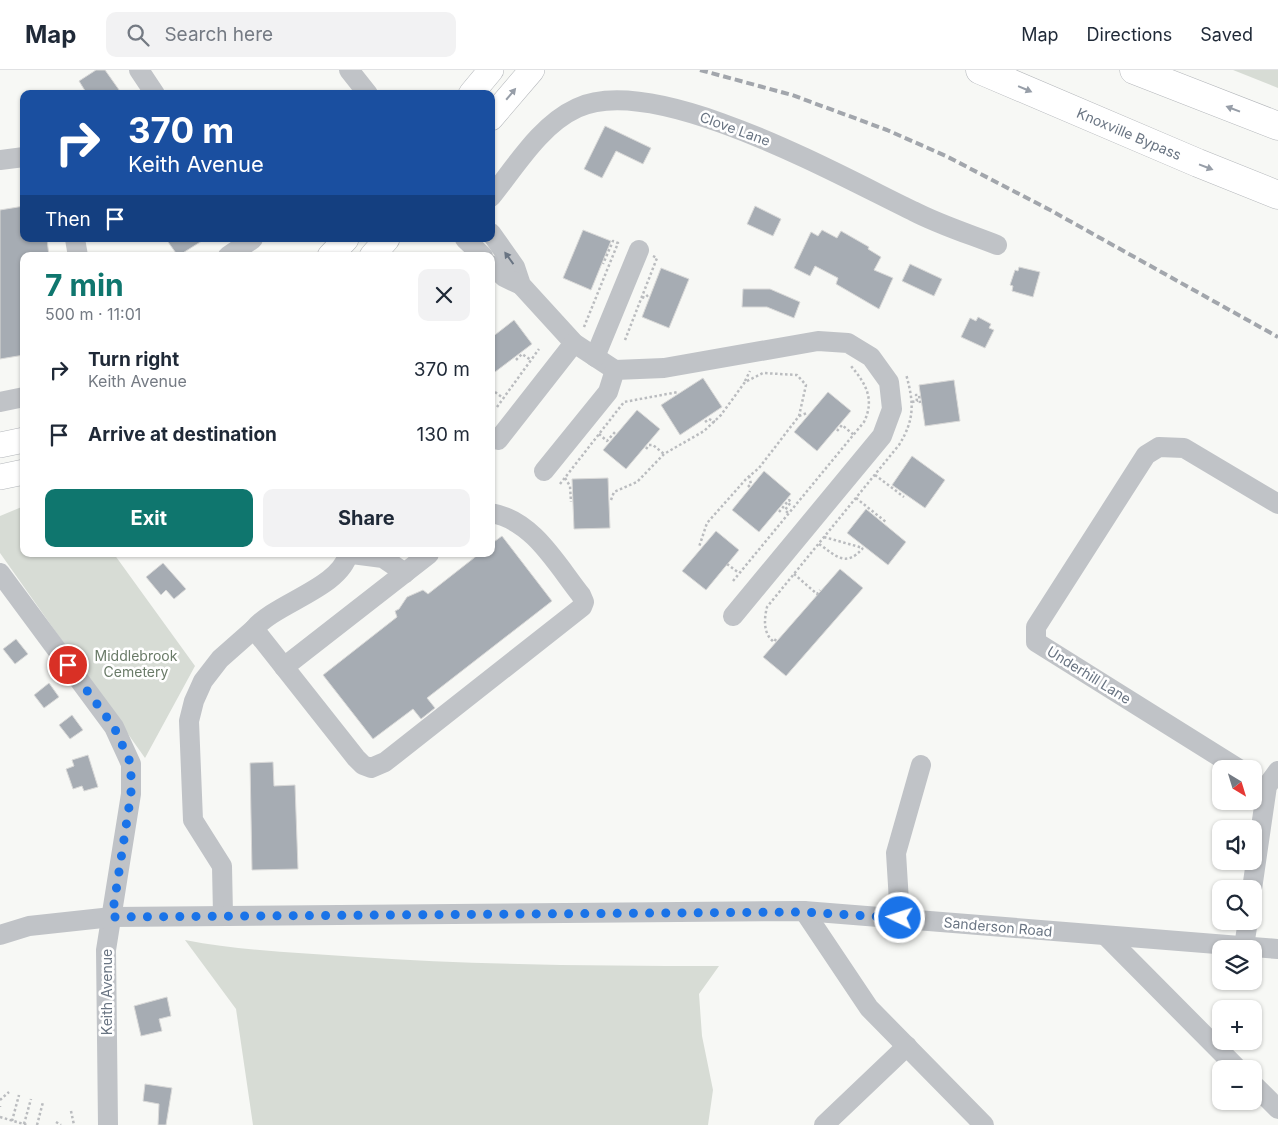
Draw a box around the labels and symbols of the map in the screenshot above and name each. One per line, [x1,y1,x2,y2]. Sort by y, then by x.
one-way arrow [1018,86,1032,94]
one-way arrow [506,88,517,101]
street label: Knoxville Bypass [1074,104,1184,163]
one-way arrow [1225,105,1240,112]
street label: Clove Lane [698,108,773,149]
one-way arrow [1199,164,1214,171]
one-way arrow [504,251,514,265]
street label: Underhill Lane [1044,642,1134,707]
pin [47,644,89,686]
park label: Middlebrook Cemetery [95,647,178,680]
north arrow [1212,760,1262,810]
position arrow [873,891,925,943]
street label: Sanderson Road [943,913,1053,940]
street label: Keith Avenue [98,949,115,1035]

